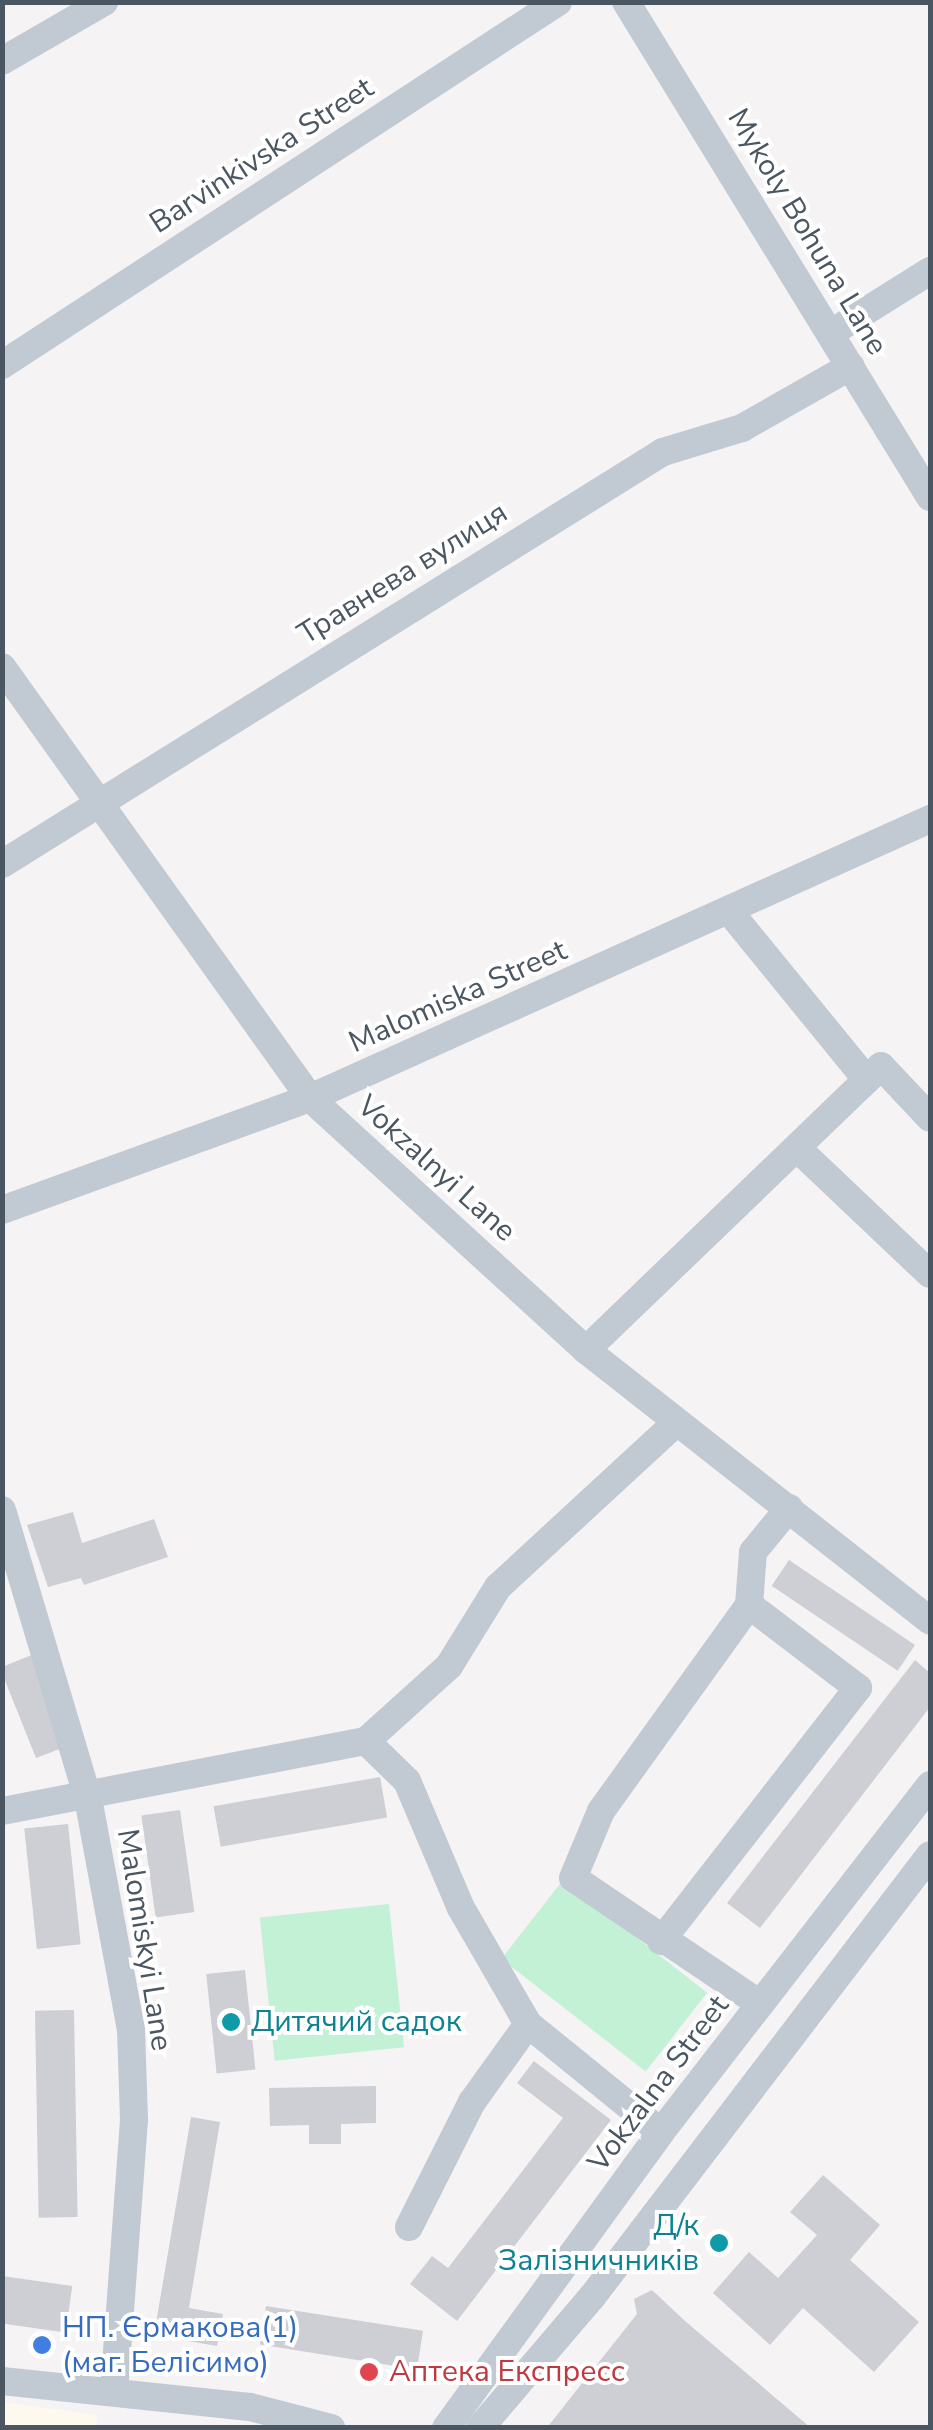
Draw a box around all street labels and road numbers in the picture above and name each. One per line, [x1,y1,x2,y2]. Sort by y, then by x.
street label: Barvinkivska Street [144,70,380,242]
street label: Mykoly Bohuna Lane [719,102,895,362]
street label: Травнева вулиця [292,495,514,653]
street label: Malomiska Street [344,933,572,1061]
street label: Vokzalnyi Lane [349,1088,523,1250]
street label: Malomiskyi Lane [109,1827,179,2053]
street label: Vokzalna Street [581,1989,737,2179]

